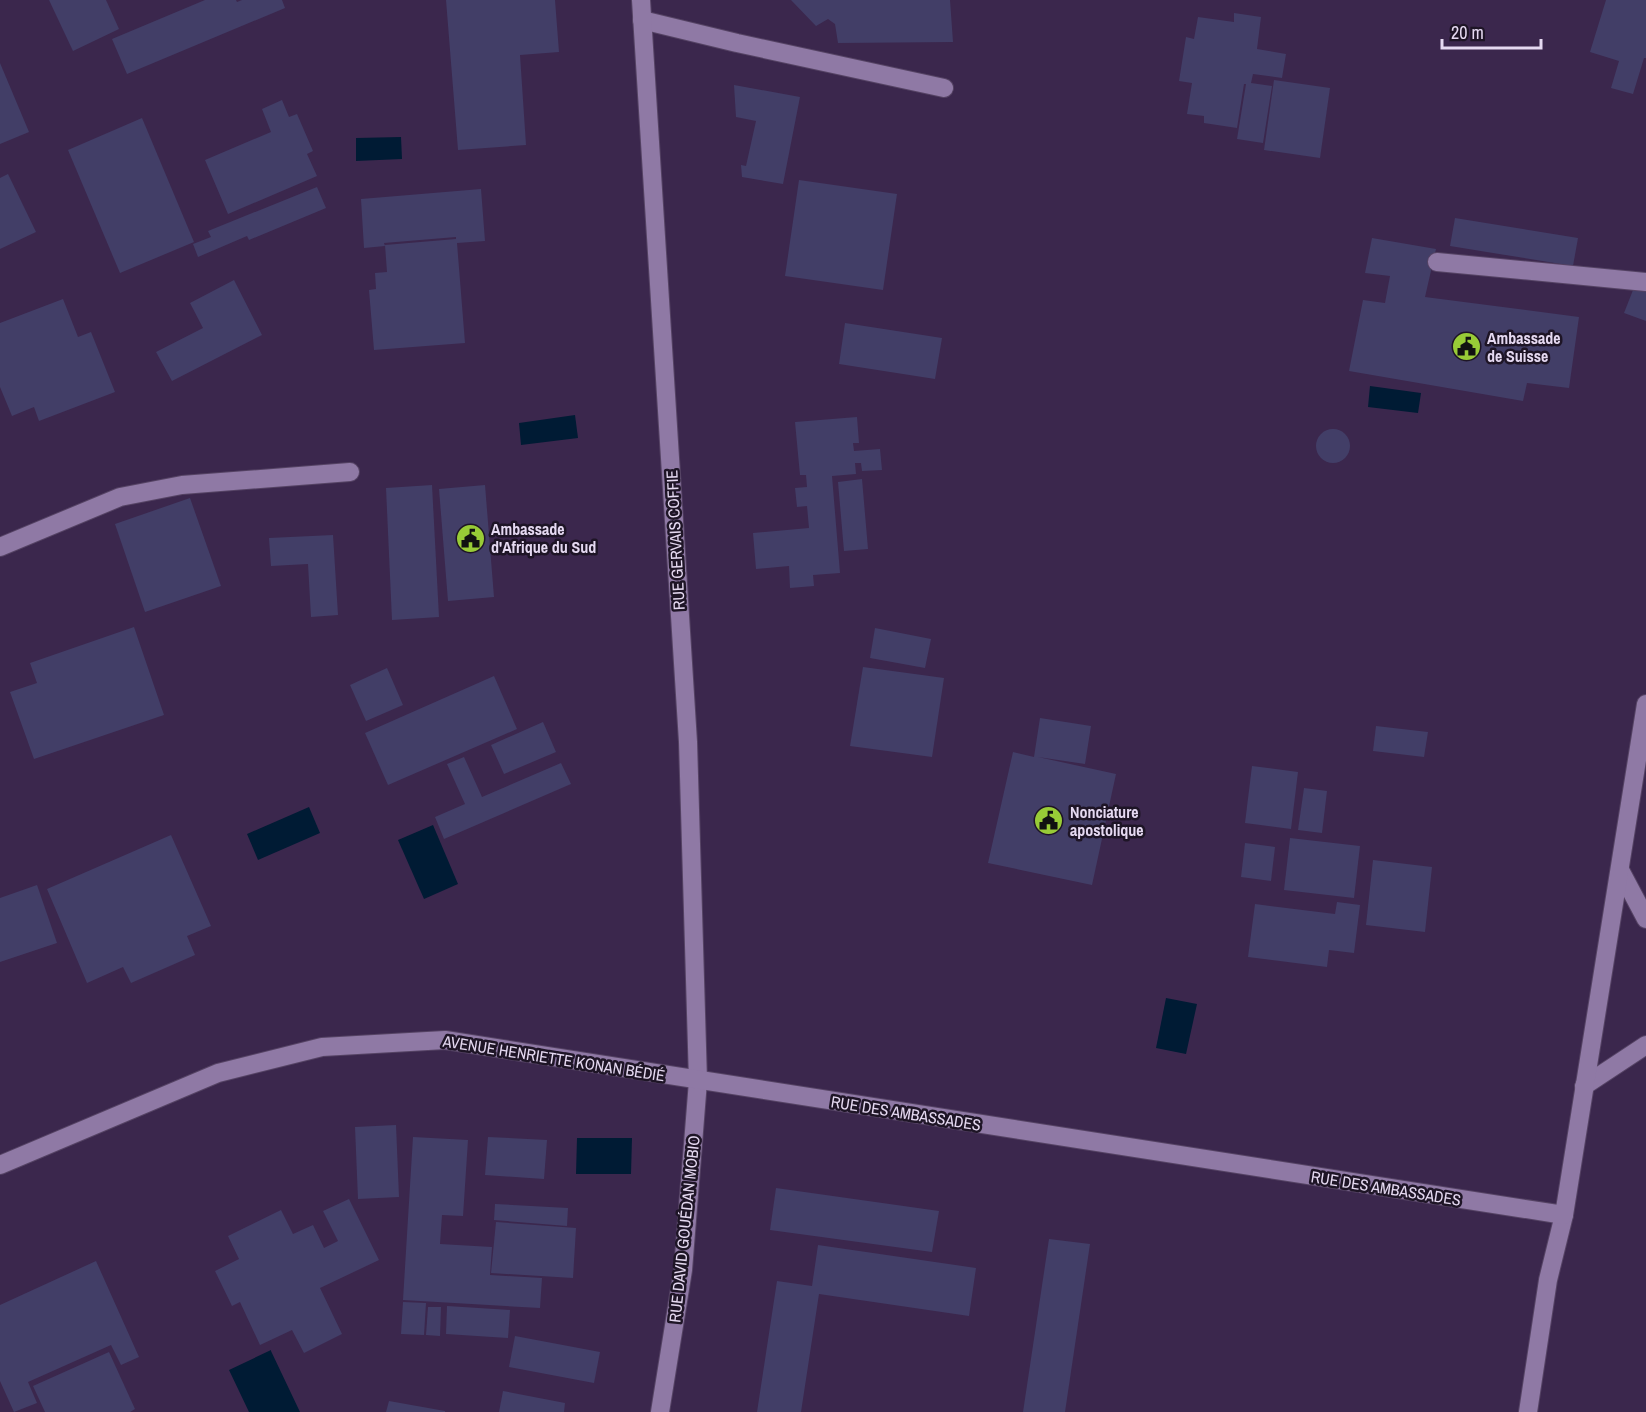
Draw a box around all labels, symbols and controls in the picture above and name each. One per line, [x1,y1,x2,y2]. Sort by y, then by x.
scale bar [1442,12,1541,50]
text: 20 m [1451,20,1484,45]
place label: Ambassade de Suisse [1487,327,1561,367]
public building icon: Ambassade de Suisse [1450,331,1482,363]
street label: RUE GERVAIS COFFIE [660,469,690,611]
place label: Ambassade d'Afrique du Sud [491,518,596,558]
public building icon: Ambassade d'Afrique du Sud [454,522,486,554]
place label: Nonciature apostolique [1070,801,1144,841]
public building icon: Nonciature apostolique [1033,805,1065,837]
street label: AVENUE HENRIETTE KONAN BÉDIÉ [441,1029,667,1086]
street label: RUE DES AMBASSADES [829,1090,983,1136]
street label: RUE DAVID GOUÉDAN MOBIO [663,1134,705,1324]
street label: RUE DES AMBASSADES [1309,1165,1463,1211]

